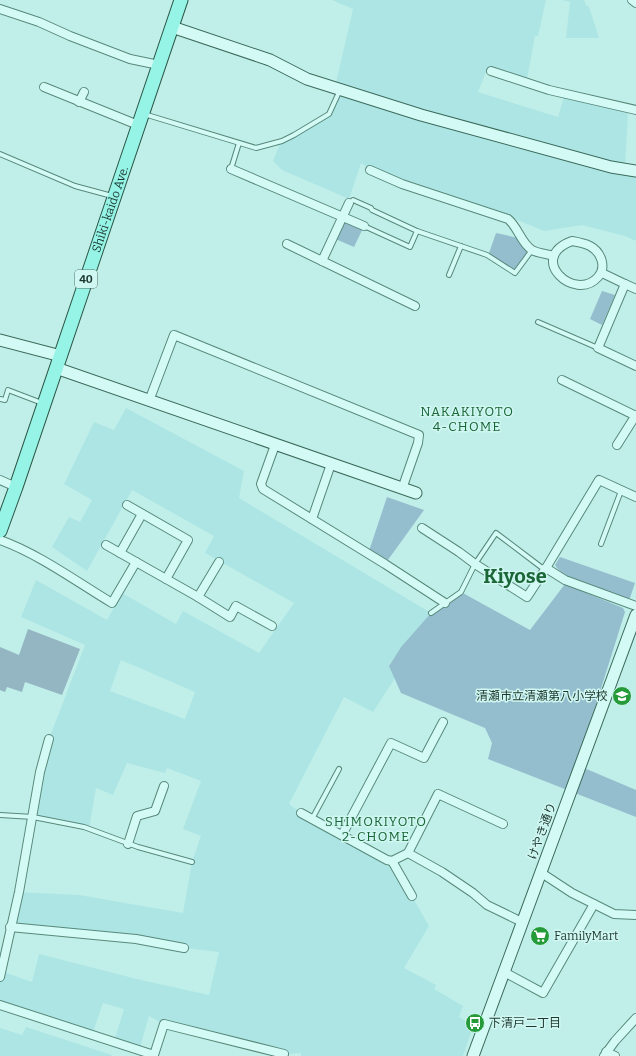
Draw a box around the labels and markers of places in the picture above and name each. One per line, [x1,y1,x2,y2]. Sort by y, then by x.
school or university icon: 清瀬市立清瀬第八小学校 [611,685,633,707]
place label: 清瀬市立清瀬第八小学校 [476,689,608,703]
supermarket icon: FamilyMart [529,925,551,947]
place label: FamilyMart [554,929,619,943]
bus stop icon: 下清戸二丁目 [464,1012,486,1034]
place label: 下清戸二丁目 [489,1016,561,1030]

